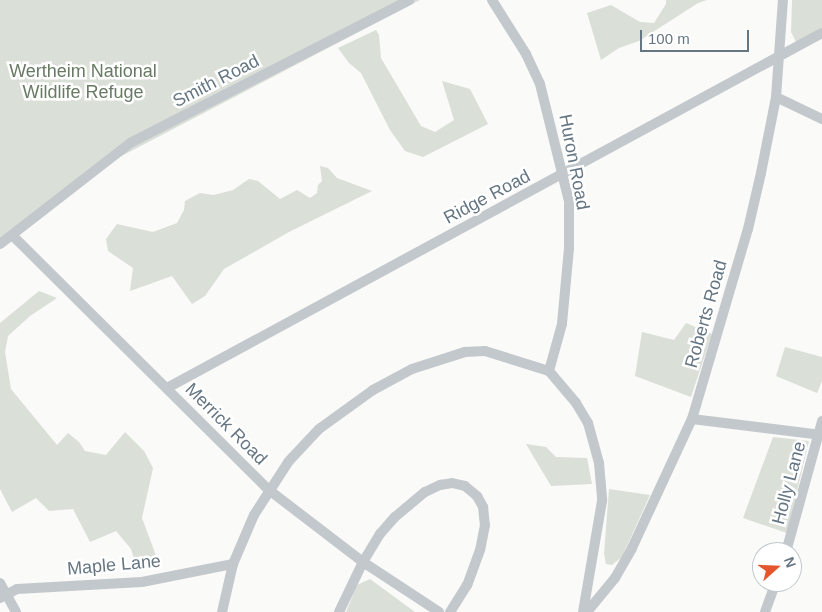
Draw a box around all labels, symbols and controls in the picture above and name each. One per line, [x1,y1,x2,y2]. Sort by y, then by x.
scale bar [642,20,751,52]
text: 100 m [648,30,690,47]
street label: Smith Road [169,50,263,112]
park label: Wertheim National Wildlife Refuge [9,61,157,104]
street label: Huron Road [554,112,594,212]
street label: Ridge Road [440,165,534,229]
street label: Roberts Road [680,258,732,370]
street label: Merrick Road [181,379,271,469]
street label: Holly Lane [768,439,810,527]
north arrow [752,542,802,592]
street label: Maple Lane [66,550,162,580]
text: N [781,555,799,570]

